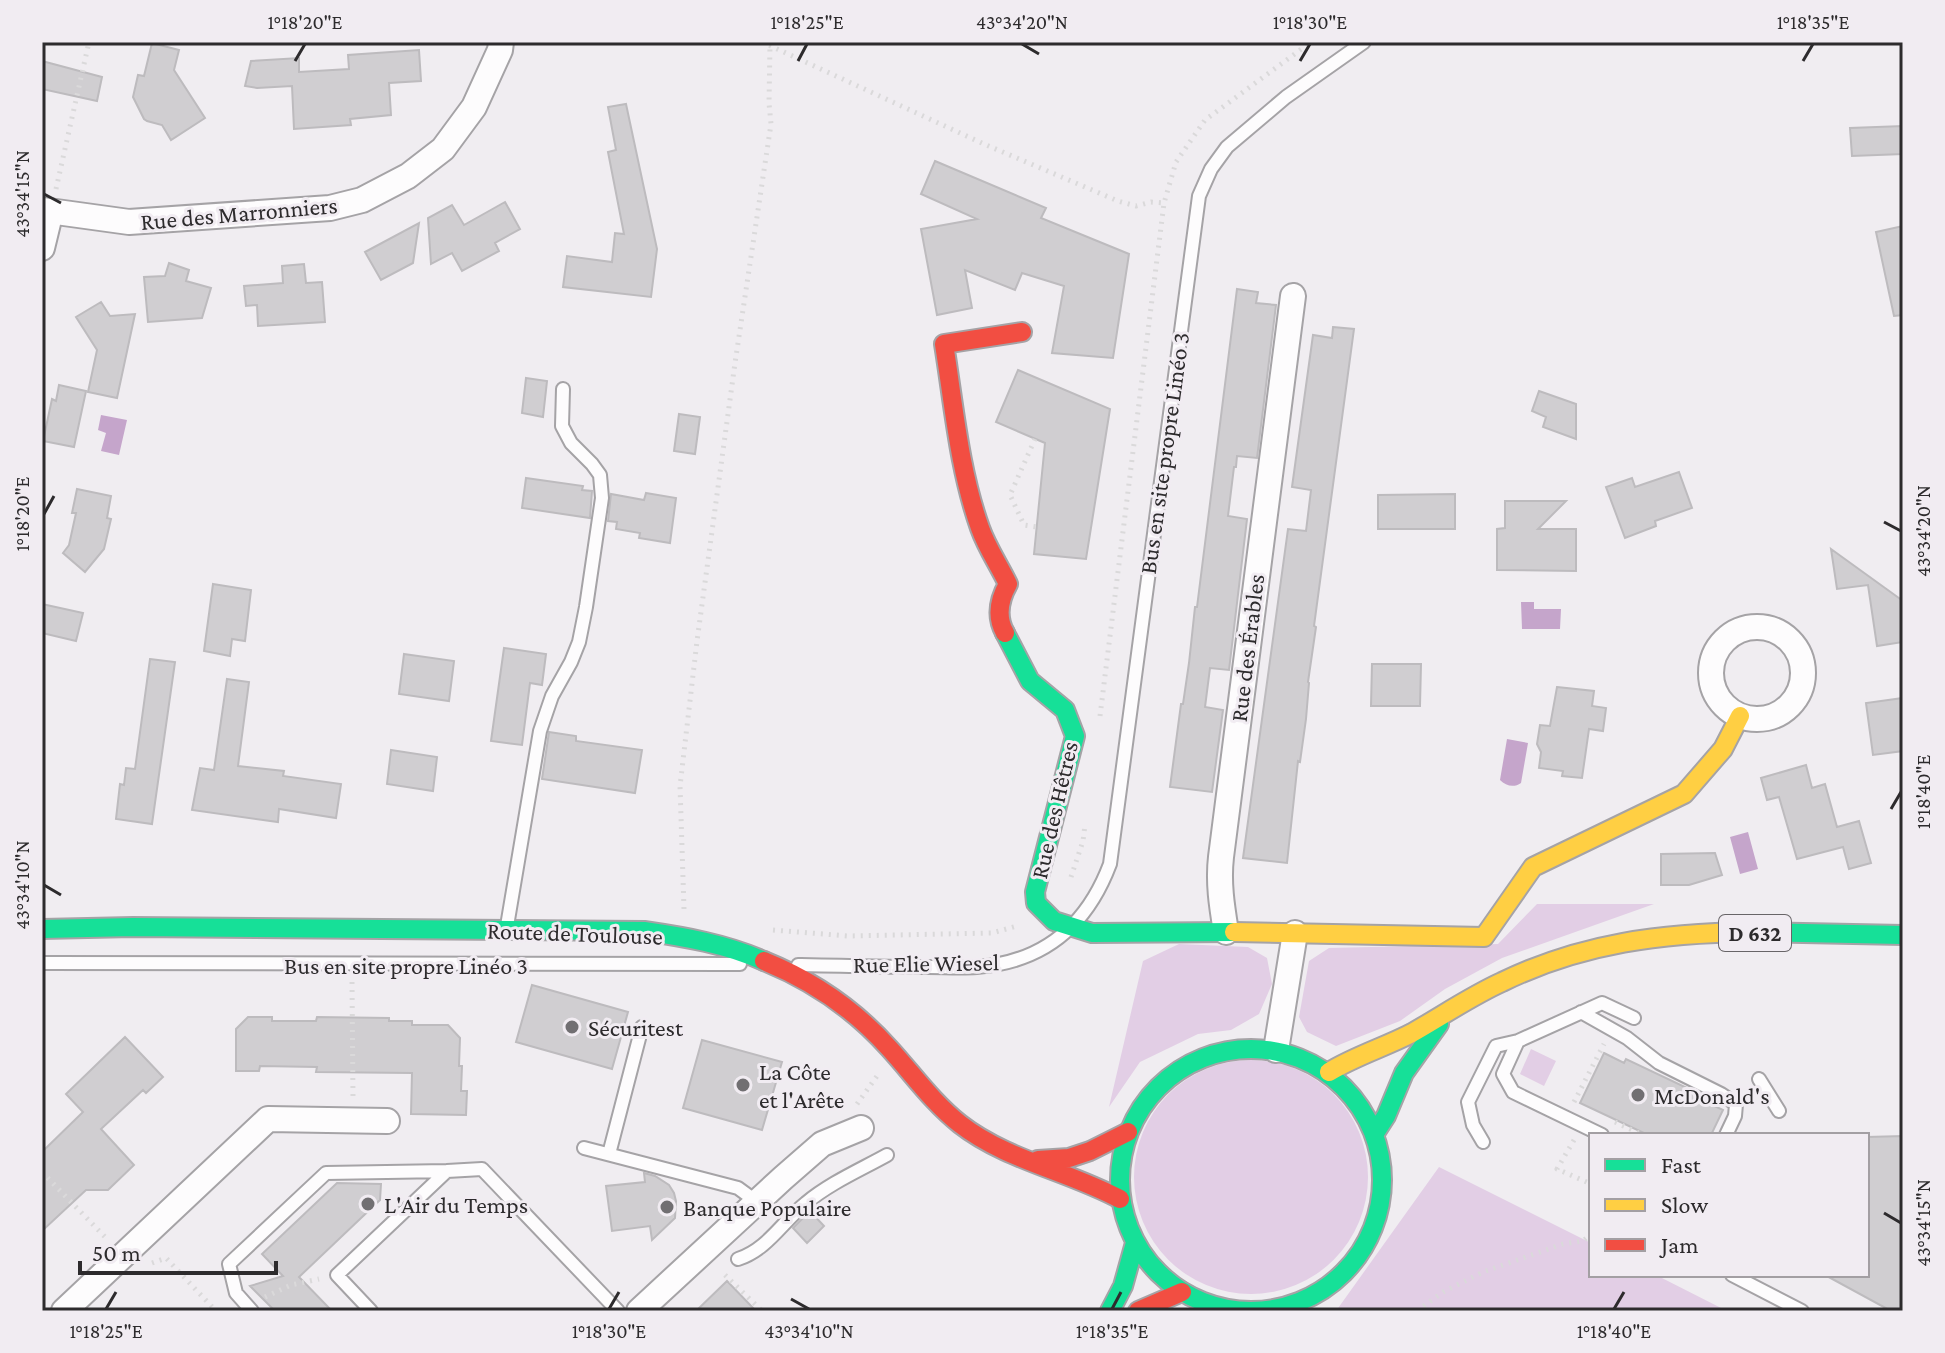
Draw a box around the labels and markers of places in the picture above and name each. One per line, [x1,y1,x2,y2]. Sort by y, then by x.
place label: Sécuritest [588,1014,684,1041]
marker: Sécuritest [563,1018,581,1036]
place label: La Côte et l'Arête [759,1058,844,1113]
marker: La Côte et l'Arête [734,1076,752,1094]
place label: McDonald's [1654,1082,1770,1109]
marker: McDonald's [1629,1086,1647,1104]
place label: L'Air du Temps [384,1191,528,1218]
place label: Banque Populaire [683,1194,851,1221]
marker: L'Air du Temps [359,1195,377,1213]
marker: Banque Populaire [658,1198,676,1216]

